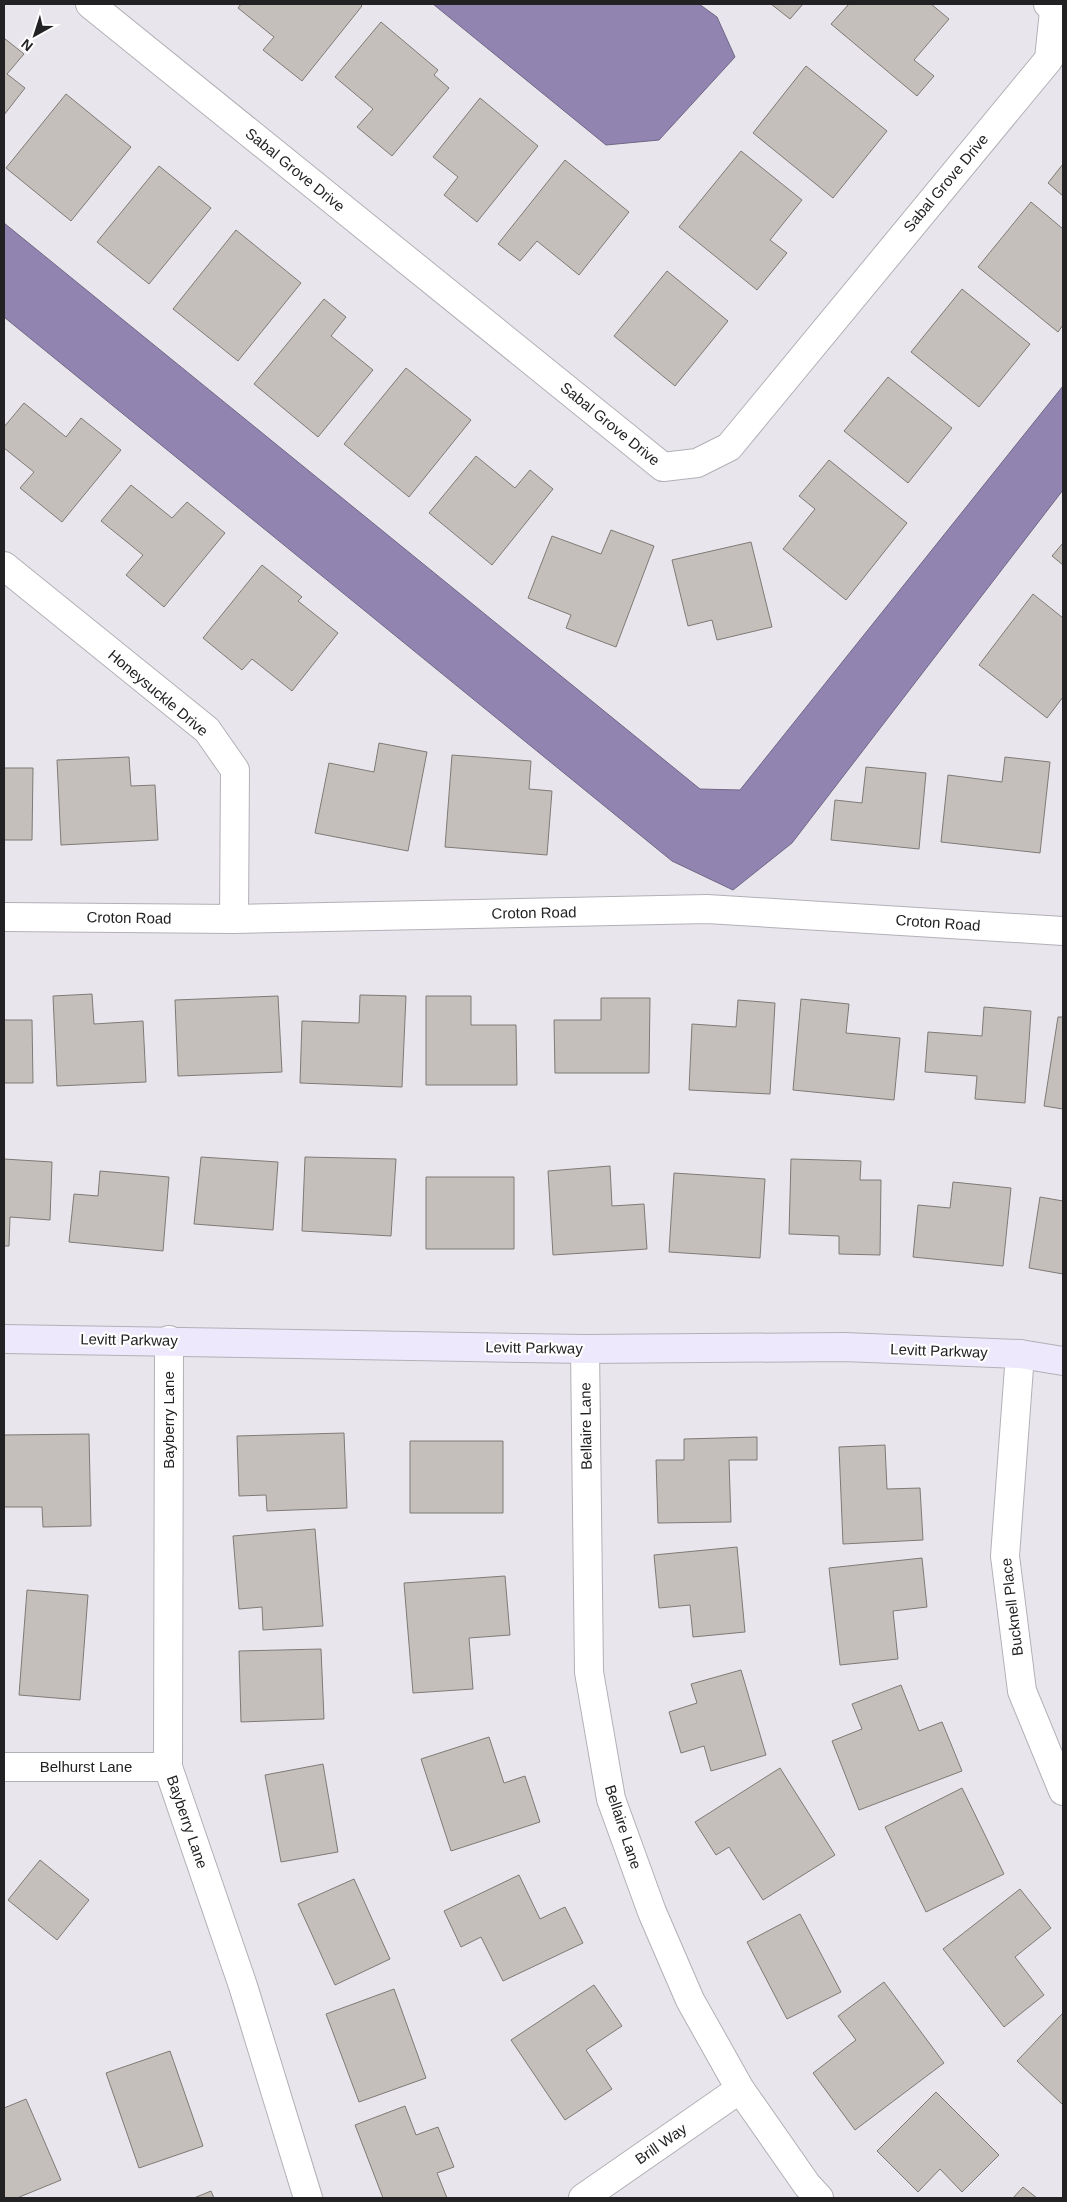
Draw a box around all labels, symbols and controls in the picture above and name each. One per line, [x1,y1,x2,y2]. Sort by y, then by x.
north arrow [10,10,60,60]
text: N [18,36,36,55]
street label: Sabal Grove Drive [242,124,348,215]
street label: Sabal Grove Drive [900,130,992,235]
street label: Sabal Grove Drive [557,378,663,469]
street label: Honeysuckle Drive [105,646,212,739]
street label: Croton Road [491,903,577,922]
street label: Croton Road [86,908,172,927]
street label: Croton Road [895,911,981,934]
street label: Levitt Parkway [80,1330,178,1349]
street label: Levitt Parkway [485,1338,583,1357]
street label: Levitt Parkway [890,1340,989,1361]
street label: Bayberry Lane [160,1371,177,1469]
street label: Bellaire Lane [576,1382,595,1470]
street label: Bucknell Place [997,1557,1026,1657]
street label: Belhurst Lane [40,1758,132,1775]
street label: Bayberry Lane [164,1773,211,1871]
street label: Bellaire Lane [602,1783,645,1871]
street label: Brill Way [632,2120,690,2167]

